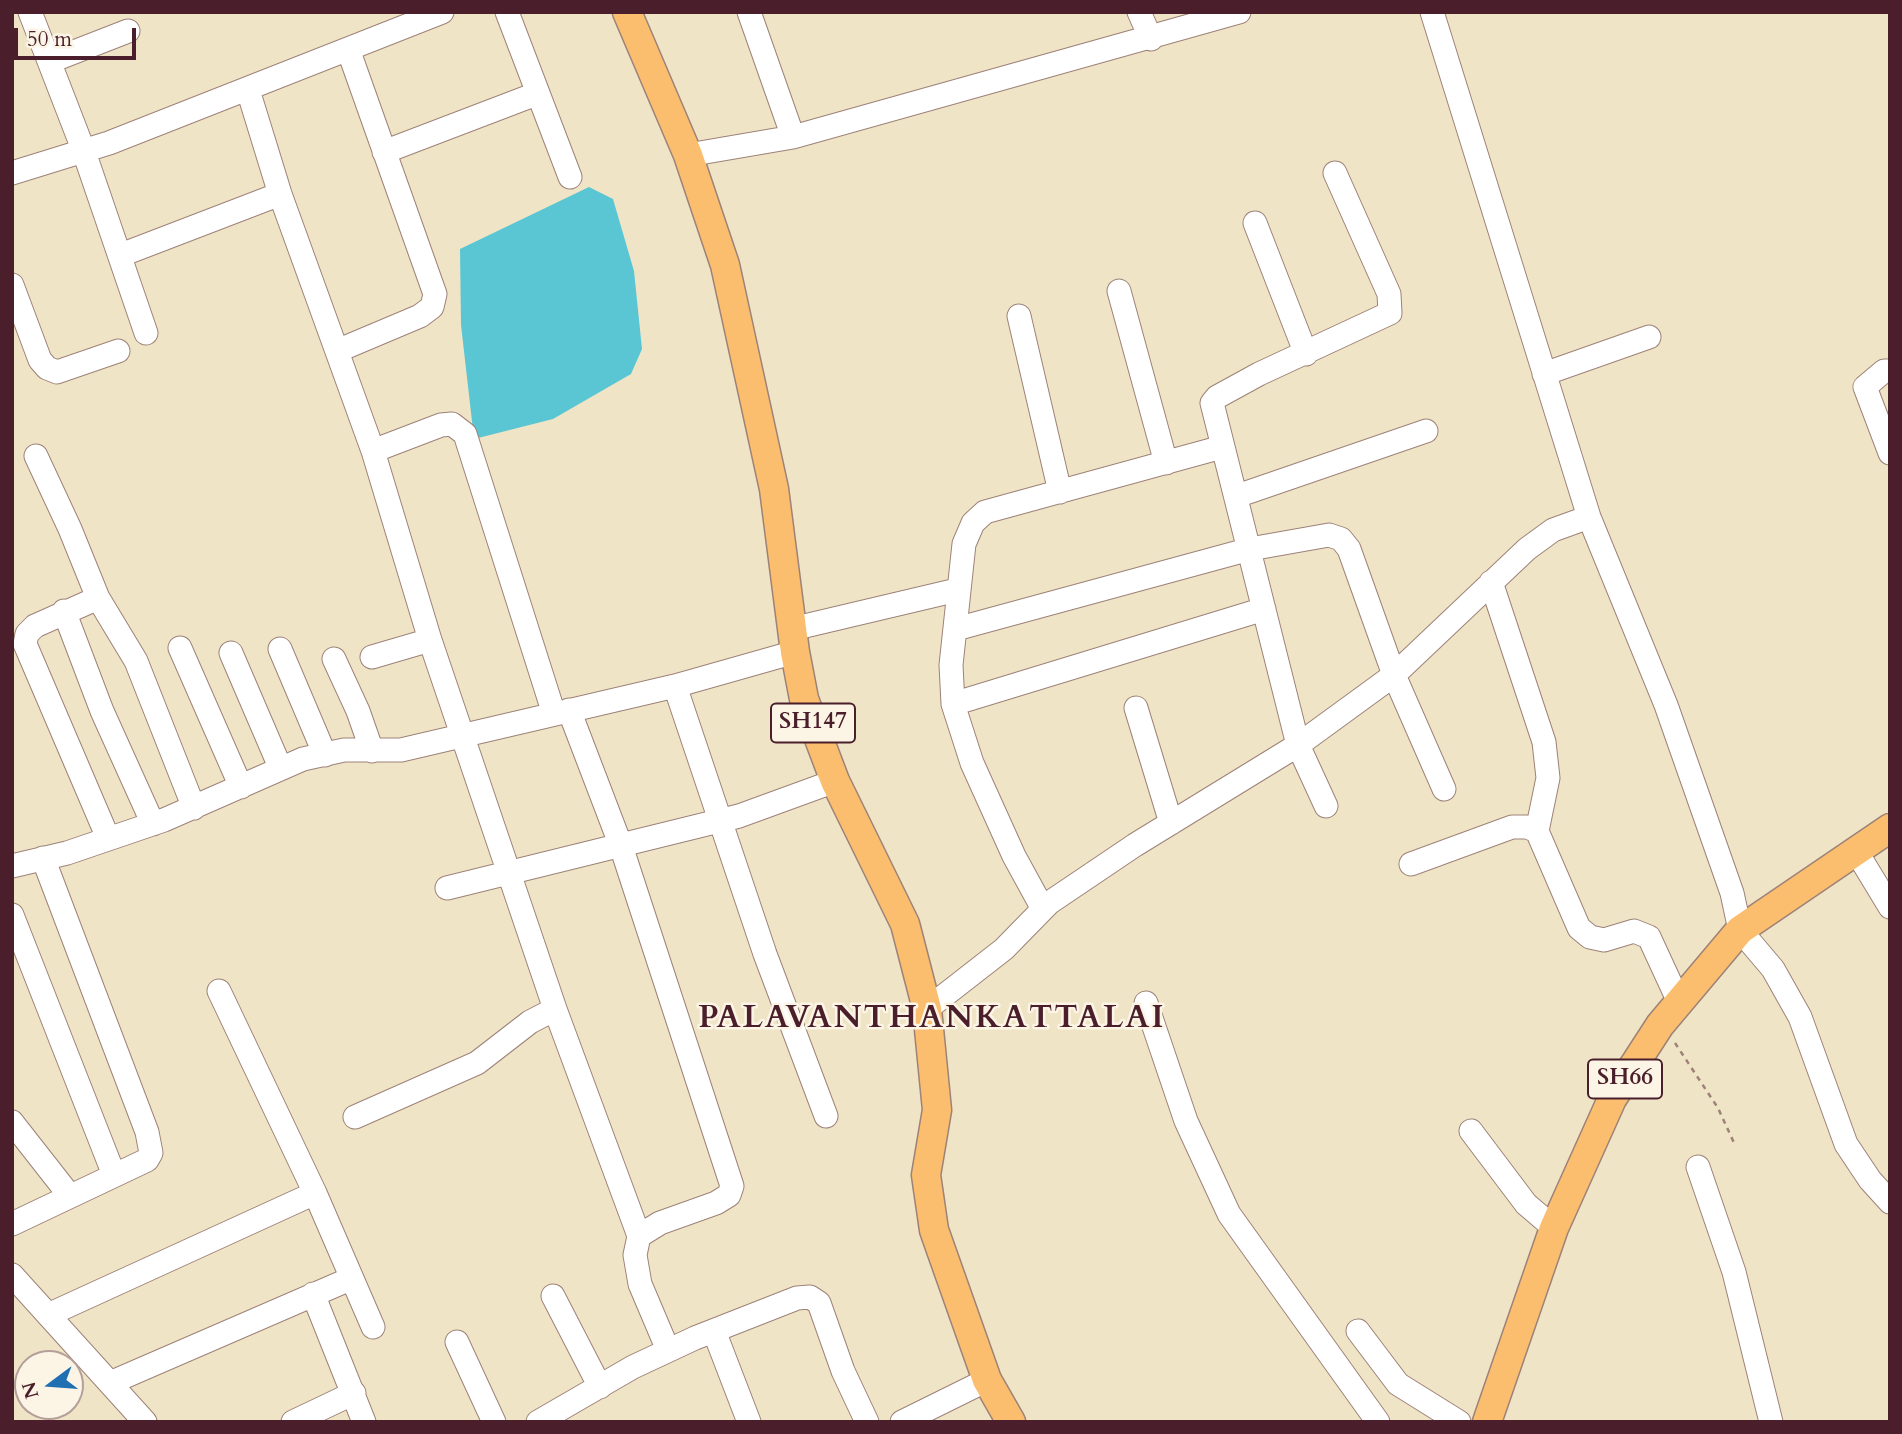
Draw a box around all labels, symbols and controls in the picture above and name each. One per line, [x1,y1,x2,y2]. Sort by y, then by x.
scale bar [18,14,140,58]
text: 50 m [27,25,72,54]
road number: SH147 [771,704,855,743]
district label: PALAVANTHANKATTALAI [701,1001,1163,1039]
road number: SH66 [1588,1060,1662,1098]
north arrow [14,1350,84,1420]
text: N [16,1379,46,1402]

